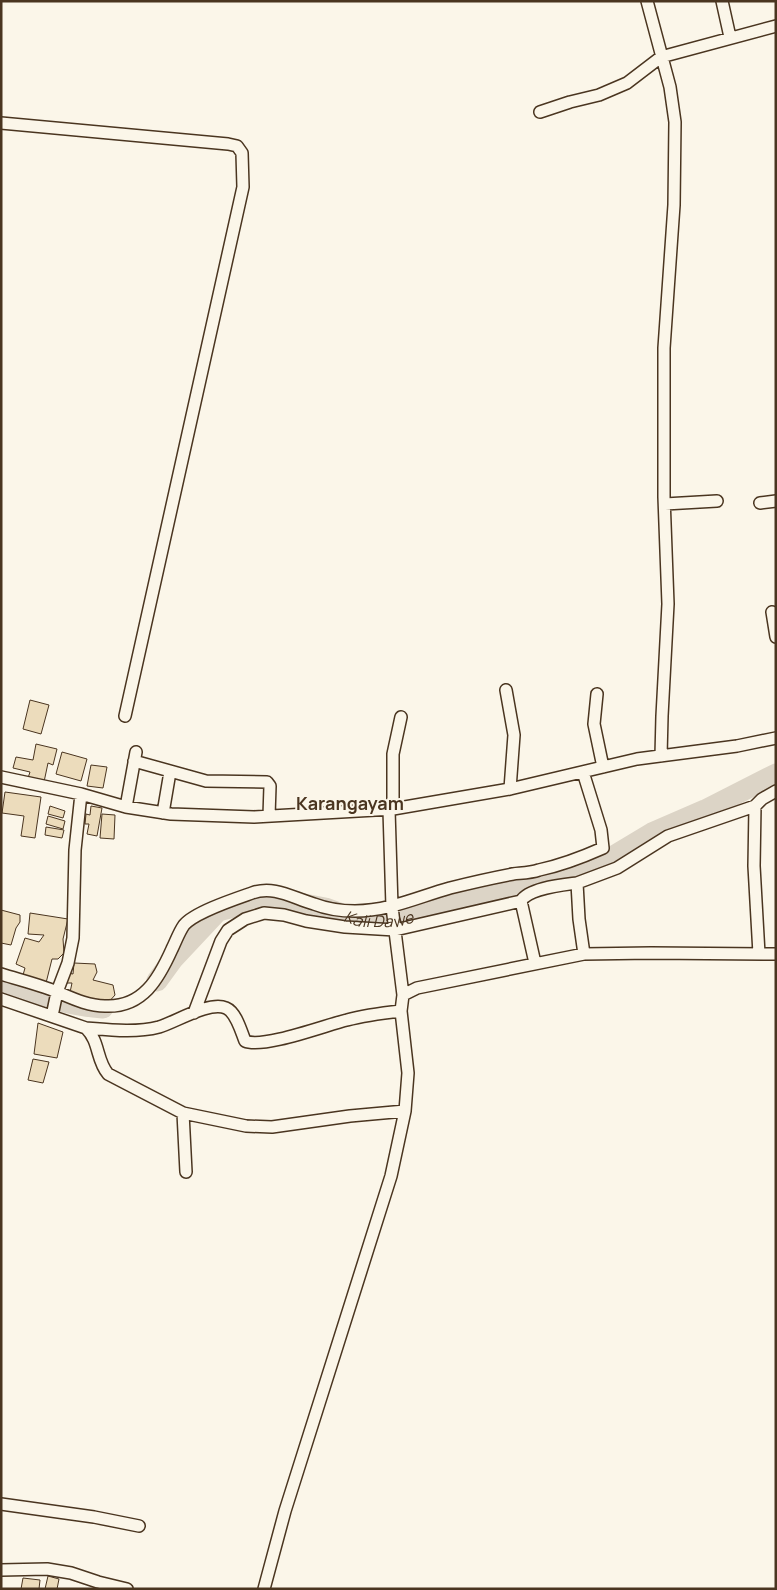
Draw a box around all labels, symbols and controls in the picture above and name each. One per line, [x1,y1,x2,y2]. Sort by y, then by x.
district label: Karangayam [296,791,404,815]
water label: Kali Dawe [341,905,417,933]

